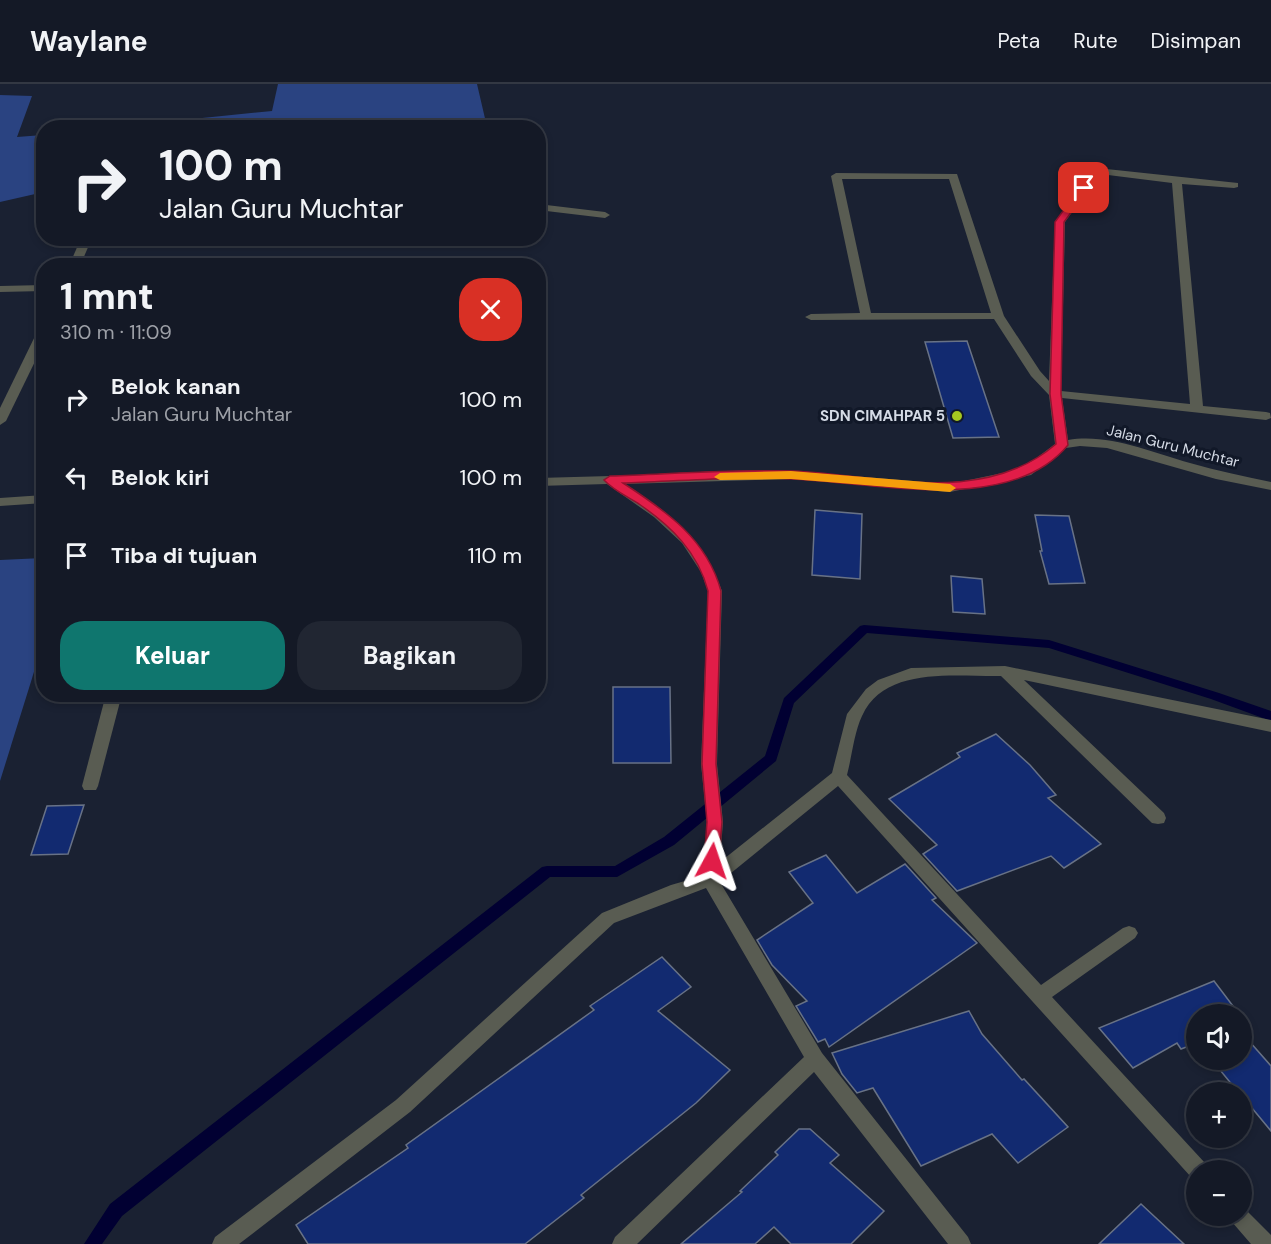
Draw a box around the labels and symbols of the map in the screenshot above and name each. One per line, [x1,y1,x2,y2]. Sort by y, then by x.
pin [1058,162,1109,213]
place label: SDN CIMAHPAR 5 [820,406,945,426]
marker: SDN CIMAHPAR 5 [950,409,964,423]
street label: Jalan Guru Muchtar [1105,420,1242,472]
position arrow [680,829,744,893]

